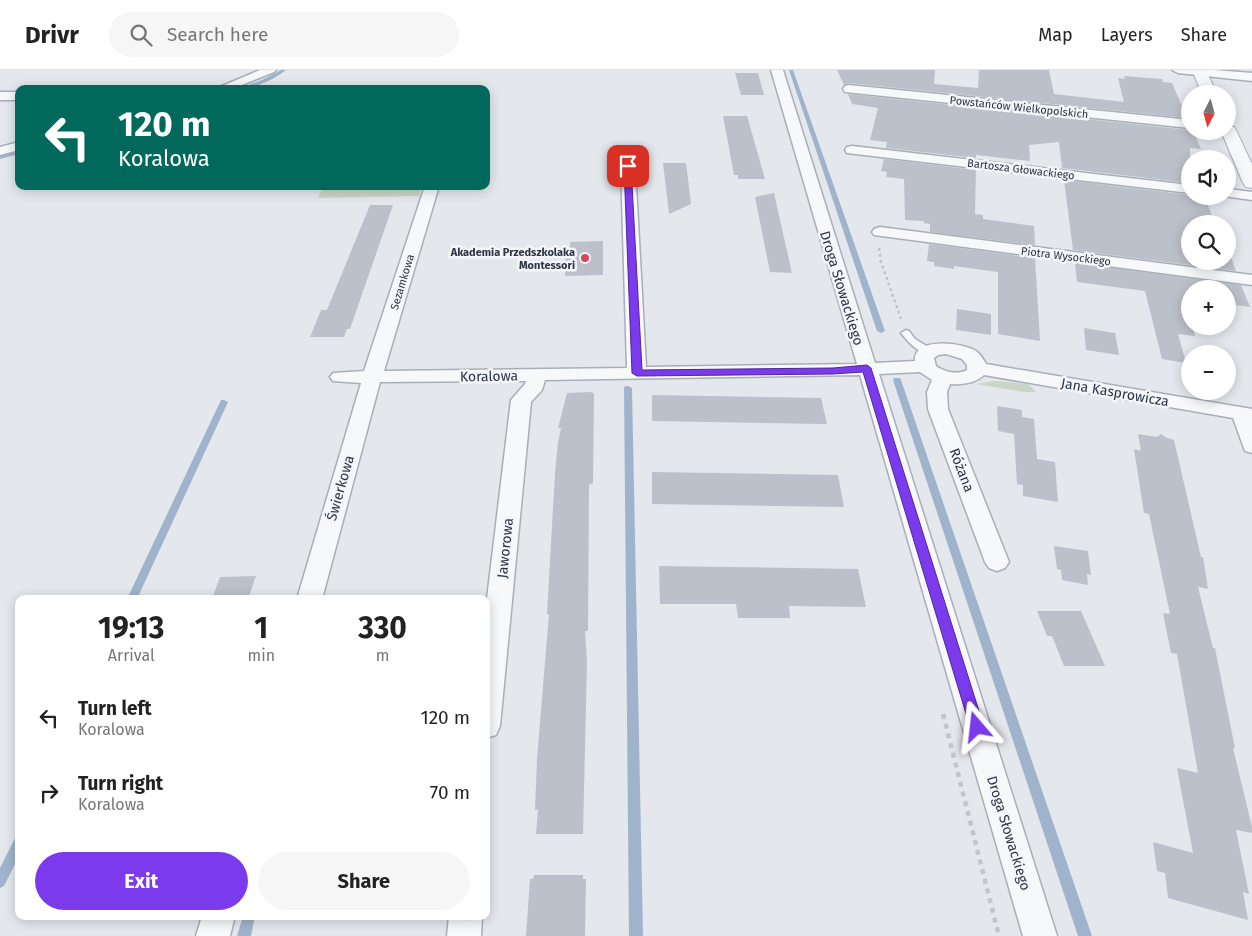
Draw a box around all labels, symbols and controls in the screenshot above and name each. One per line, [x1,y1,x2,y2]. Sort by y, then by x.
search box [109,12,459,57]
text: Drivr [25,21,79,49]
icon: search [127,21,155,49]
text: Search here [167,23,268,46]
text: Map [1038,24,1073,46]
text: Layers [1101,24,1153,46]
text: Share [1181,24,1227,46]
north arrow [1181,85,1236,140]
map controls [1181,85,1236,400]
street label: Powstańców Wielkopolskich [949,94,1089,121]
text: 120 m [118,103,211,145]
icon: left [35,105,100,170]
text: Koralowa [118,145,210,172]
pin [607,145,649,187]
button: sound [1181,150,1236,205]
icon: arrive [614,152,642,180]
street label: Bartosza Głowackiego [966,156,1075,183]
button: search [1181,215,1236,270]
street label: Droga Słowackiego [816,229,867,347]
street label: Piotra Wysockiego [1020,245,1112,268]
place label: Akademia Przedszkolaka Montessori [450,246,575,272]
marker: Akademia Przedszkolaka Montessori [579,252,591,264]
street label: Sezamkowa [388,253,417,312]
button: + [1181,280,1236,335]
button: − [1181,345,1236,400]
street label: Koralowa [460,367,518,386]
street label: Jana Kasprowicza [1060,375,1170,410]
street label: Różana [945,446,978,495]
street label: Świerkowa [322,453,358,523]
street label: Jaworowa [494,517,517,579]
text: 19:13 [98,610,164,646]
text: 1 [254,610,268,646]
text: 330 [358,610,407,646]
text: Arrival [108,646,155,665]
text: min [248,646,275,665]
text: m [376,646,389,665]
text: Turn left [78,697,152,720]
position arrow [950,700,1002,752]
icon: left [35,704,63,732]
text: 120 m [420,706,470,729]
text: Koralowa [78,720,145,739]
text: Turn right [78,772,163,795]
street label: Droga Słowackiego [983,774,1034,892]
icon: right [35,779,63,807]
text: 70 m [430,781,470,804]
text: Koralowa [78,795,145,814]
button: Exit [35,852,248,910]
button: Share [258,852,470,910]

